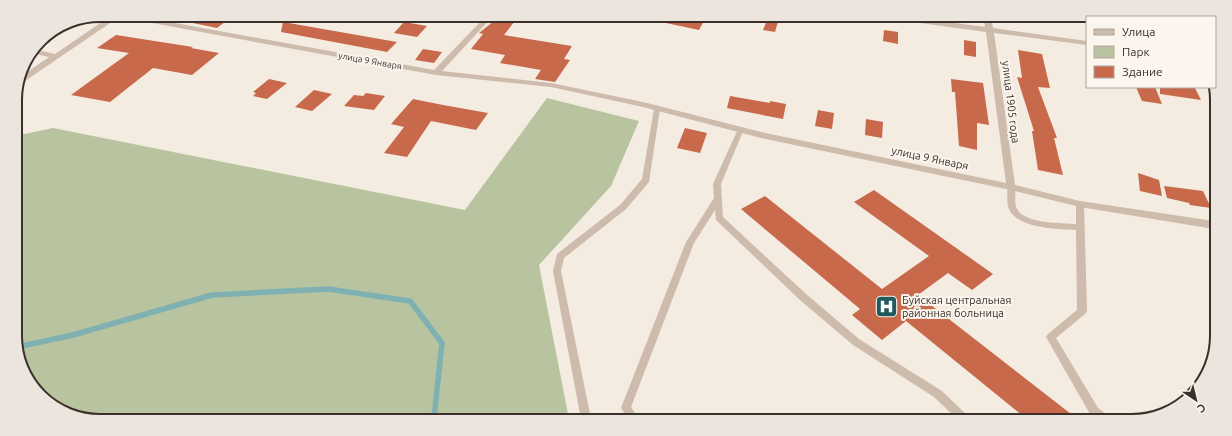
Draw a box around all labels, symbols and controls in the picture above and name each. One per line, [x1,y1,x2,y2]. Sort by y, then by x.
legend [1086,16,1216,88]
text: Улица [1122,25,1155,38]
text: Парк [1122,45,1150,58]
street label: улица 9 Января [337,50,403,72]
street label: улица 1905 года [1000,60,1022,144]
text: Здание [1122,65,1163,78]
street label: улица 9 Января [890,144,970,172]
hospital icon: Буйская центральная районная больница [873,293,899,319]
place label: Буйская центральная районная больница [902,294,1011,319]
north arrow [1176,380,1216,420]
text: С [1195,401,1208,415]

